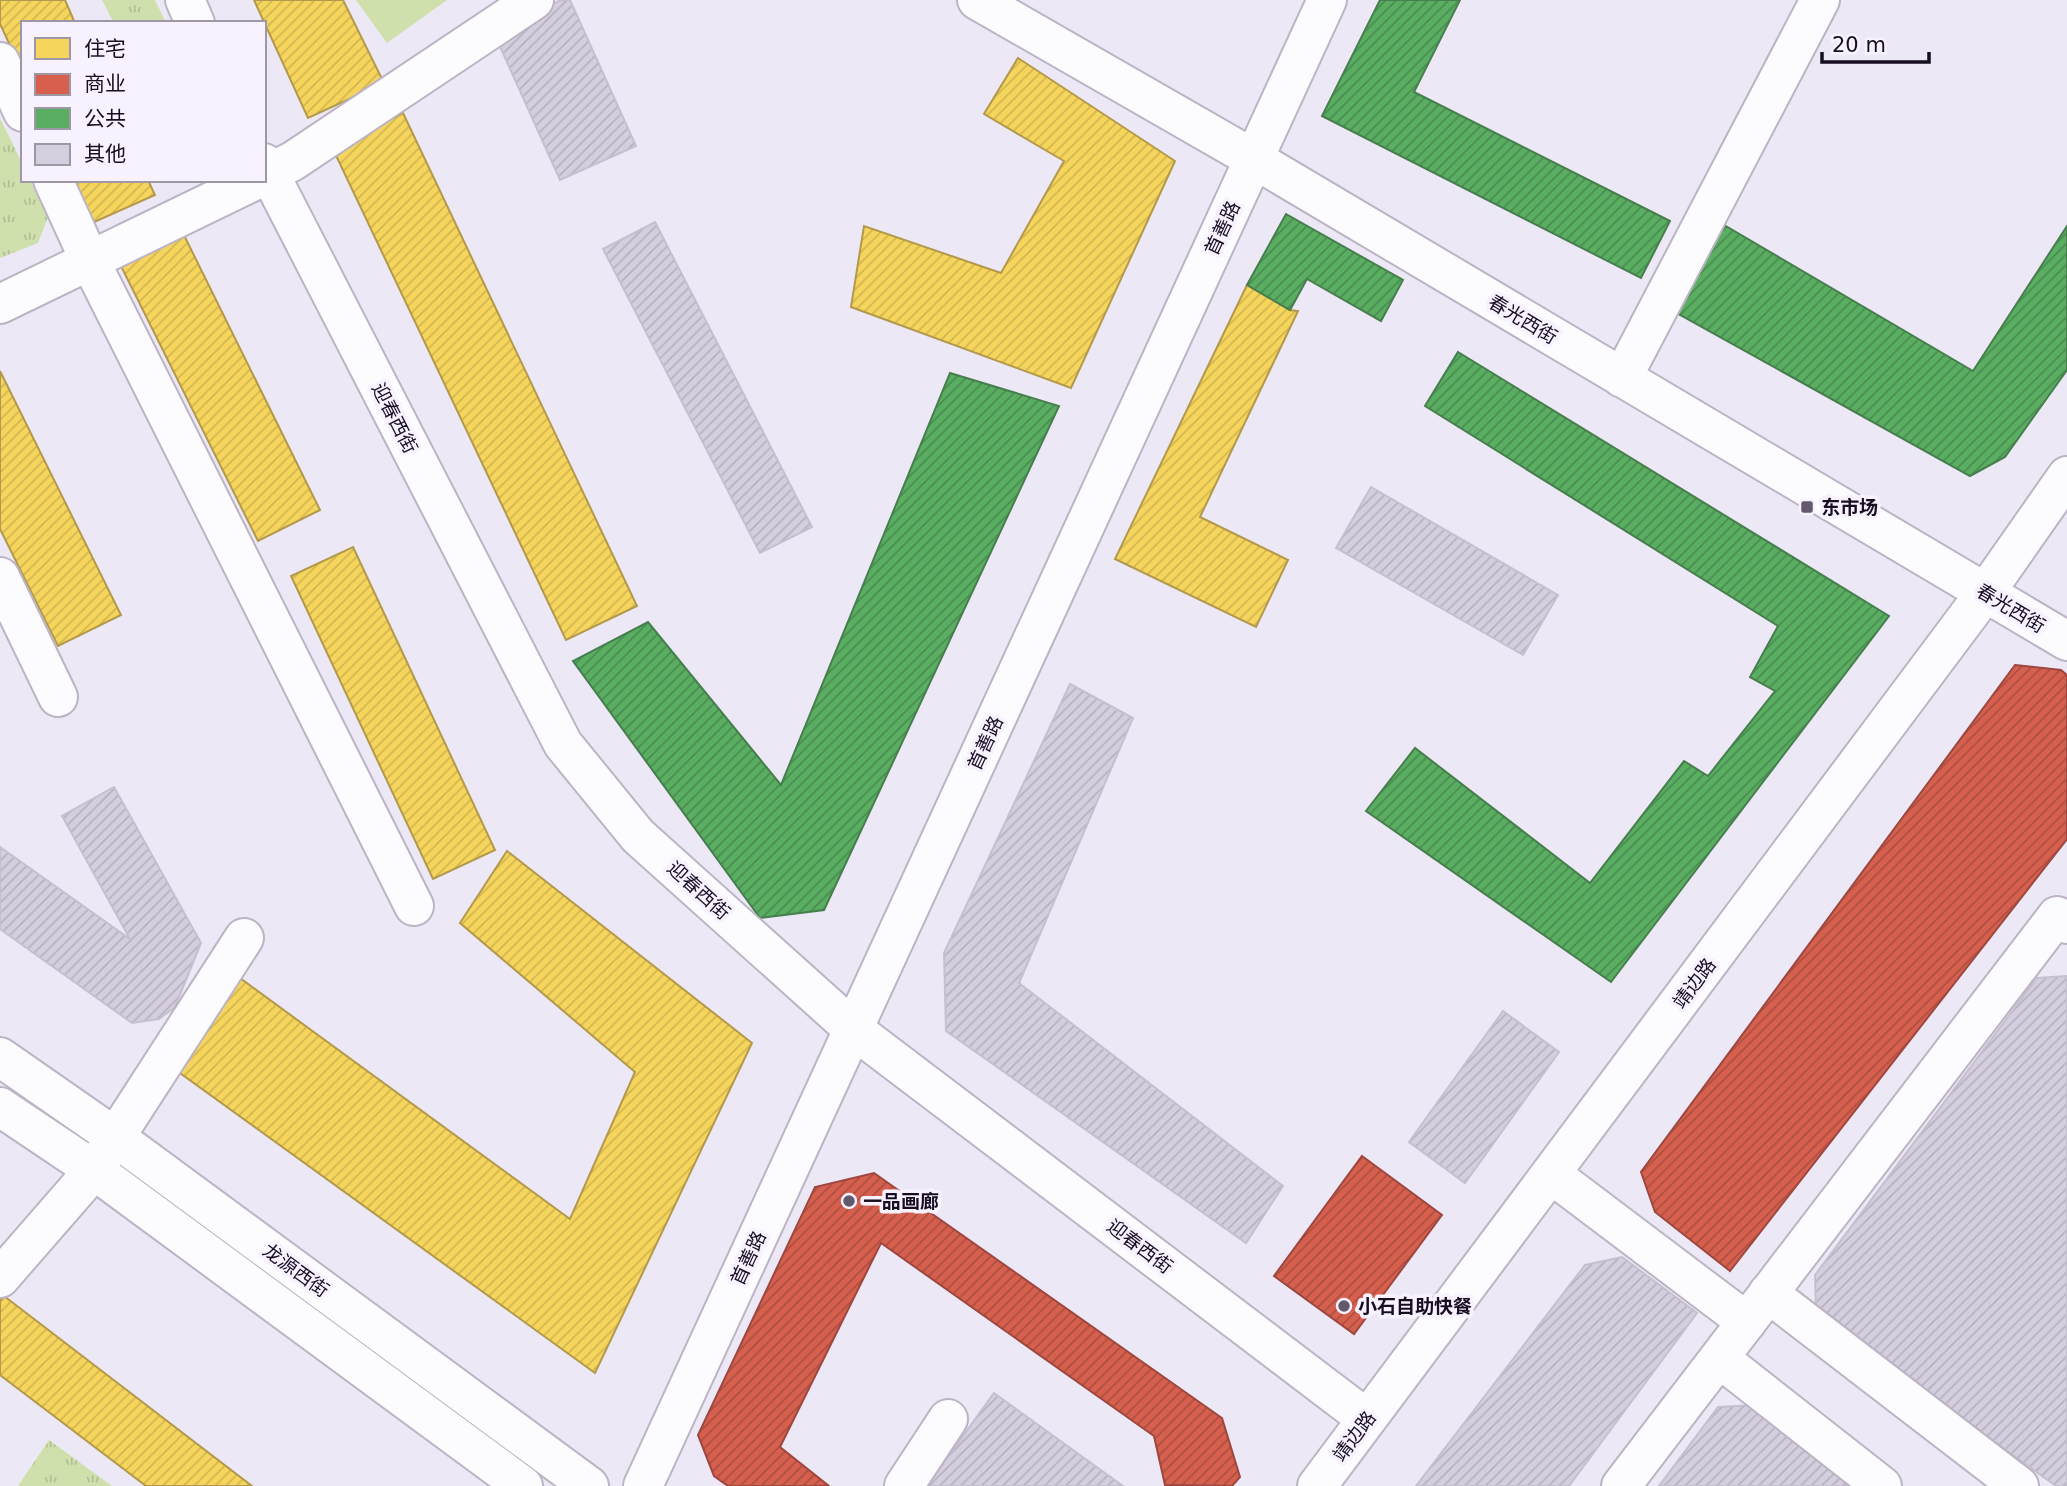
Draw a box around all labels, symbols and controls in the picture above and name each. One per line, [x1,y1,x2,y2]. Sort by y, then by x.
legend [21,21,266,182]
scale bar [1822,21,1929,65]
text: 20 m [1832,33,1886,57]
text: 住宅 [84,37,126,61]
text: 商业 [84,72,126,96]
text: 公共 [84,107,126,131]
text: 其他 [84,142,126,166]
street label: 首善路 [1200,198,1244,258]
street label: 春光西街 [1485,290,1561,348]
street label: 迎春西街 [368,379,422,457]
place label: 东市场 [1821,496,1878,518]
marker: 东市场 [1799,499,1815,515]
street label: 春光西街 [1973,579,2049,637]
street label: 首善路 [963,713,1007,773]
street label: 迎春西街 [663,856,735,924]
street label: 靖边路 [1668,954,1720,1012]
place label: 一品画廊 [863,1190,939,1212]
marker: 一品画廊 [841,1193,857,1209]
street label: 迎春西街 [1103,1214,1177,1278]
street label: 首善路 [726,1228,770,1288]
street label: 龙源西街 [259,1239,333,1301]
place label: 小石自助快餐 [1358,1295,1472,1317]
marker: 小石自助快餐 [1336,1298,1352,1314]
street label: 靖边路 [1328,1407,1380,1465]

